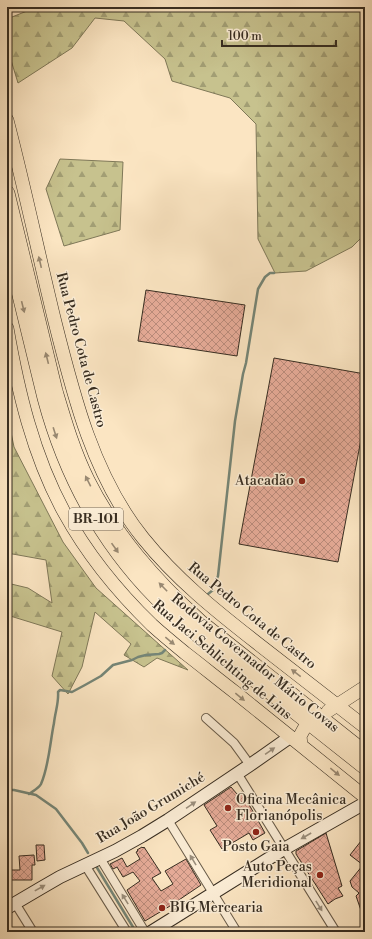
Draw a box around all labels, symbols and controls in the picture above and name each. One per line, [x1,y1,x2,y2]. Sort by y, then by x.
scale bar [222,22,336,48]
text: 100 m [228,29,262,44]
one-way arrow [37,255,43,268]
street label: Rua Pedro Cota de Castro [52,270,110,430]
one-way arrow [20,302,26,314]
one-way arrow [44,352,50,364]
one-way arrow [53,428,59,440]
place label: Atacadão [234,472,294,490]
one-way arrow [85,475,91,487]
marker: Atacadão [297,476,307,486]
road number: BR-101 [69,508,123,530]
one-way arrow [111,543,119,553]
street label: Rua Pedro Cota de Castro [184,559,320,673]
one-way arrow [158,582,168,592]
street label: Rodovia Governador Mário Covas [167,590,343,736]
street label: Rua Jaci Schlichting de Lins [148,596,296,724]
one-way arrow [165,636,175,645]
one-way arrow [291,669,302,678]
one-way arrow [235,693,246,701]
one-way arrow [265,747,276,755]
one-way arrow [329,768,340,777]
street label: Rua João Grumiché [94,769,208,847]
place label: Oficina Mecânica Florianópolis [236,791,347,825]
one-way arrow [185,801,197,808]
marker: Oficina Mecânica Florianópolis [223,803,233,813]
marker: Posto Gaia [251,827,261,837]
one-way arrow [301,833,312,839]
place label: Posto Gaia [222,838,291,856]
one-way arrow [189,854,196,866]
place label: Auto Peças Meridional [242,858,312,892]
marker: Auto Peças Meridional [315,870,325,880]
one-way arrow [35,884,46,891]
one-way arrow [121,893,128,905]
place label: BIG Mercearia [169,899,264,917]
one-way arrow [316,900,323,912]
marker: BIG Mercearia [157,903,167,913]

